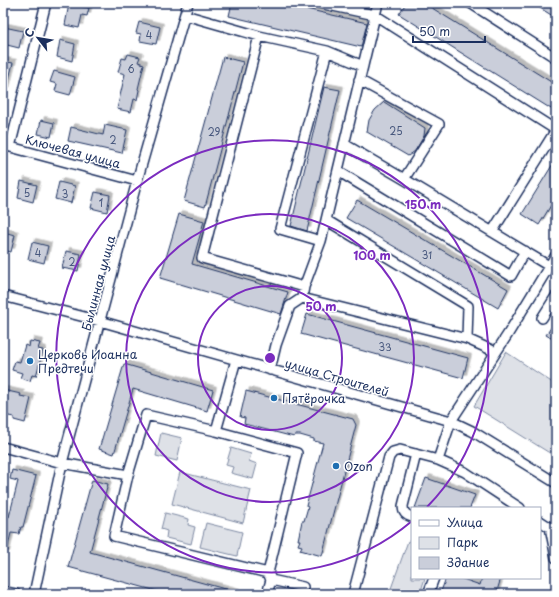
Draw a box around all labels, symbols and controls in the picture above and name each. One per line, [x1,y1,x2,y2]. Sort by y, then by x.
north arrow [18,18,58,58]
scale bar [413,18,485,44]
text: 50 m [419,22,450,40]
text: С [20,25,38,41]
house number: 4 [146,27,153,42]
house number: 6 [127,61,135,76]
house number: 25 [389,123,403,138]
house number: 29 [208,124,221,139]
street label: Ключевая улица [23,130,123,172]
house number: 2 [109,132,117,147]
house number: 5 [24,185,30,200]
house number: 3 [62,186,68,201]
house number: 1 [99,195,103,210]
text: 150 m [405,195,441,213]
street label: Былинная улица [77,233,119,333]
house number: 4 [35,245,42,260]
text: 100 m [353,246,391,264]
house number: 31 [422,247,432,262]
house number: 2 [68,254,76,269]
text: 50 m [305,297,337,315]
house number: 33 [378,339,392,354]
place label: Церковь Иоанна Предтечи [38,345,138,377]
centre of rings [263,351,277,365]
street label: улица Строителей [283,354,391,400]
marker: Церковь Иоанна Предтечи [25,356,35,366]
place label: Пятёрочка [282,389,346,407]
marker: Пятёрочка [269,393,279,403]
place label: Ozon [344,457,373,475]
marker: Ozon [331,461,341,471]
legend [411,507,541,579]
text: Улица [447,513,483,531]
text: Парк [447,533,479,551]
text: Здание [447,553,489,571]

